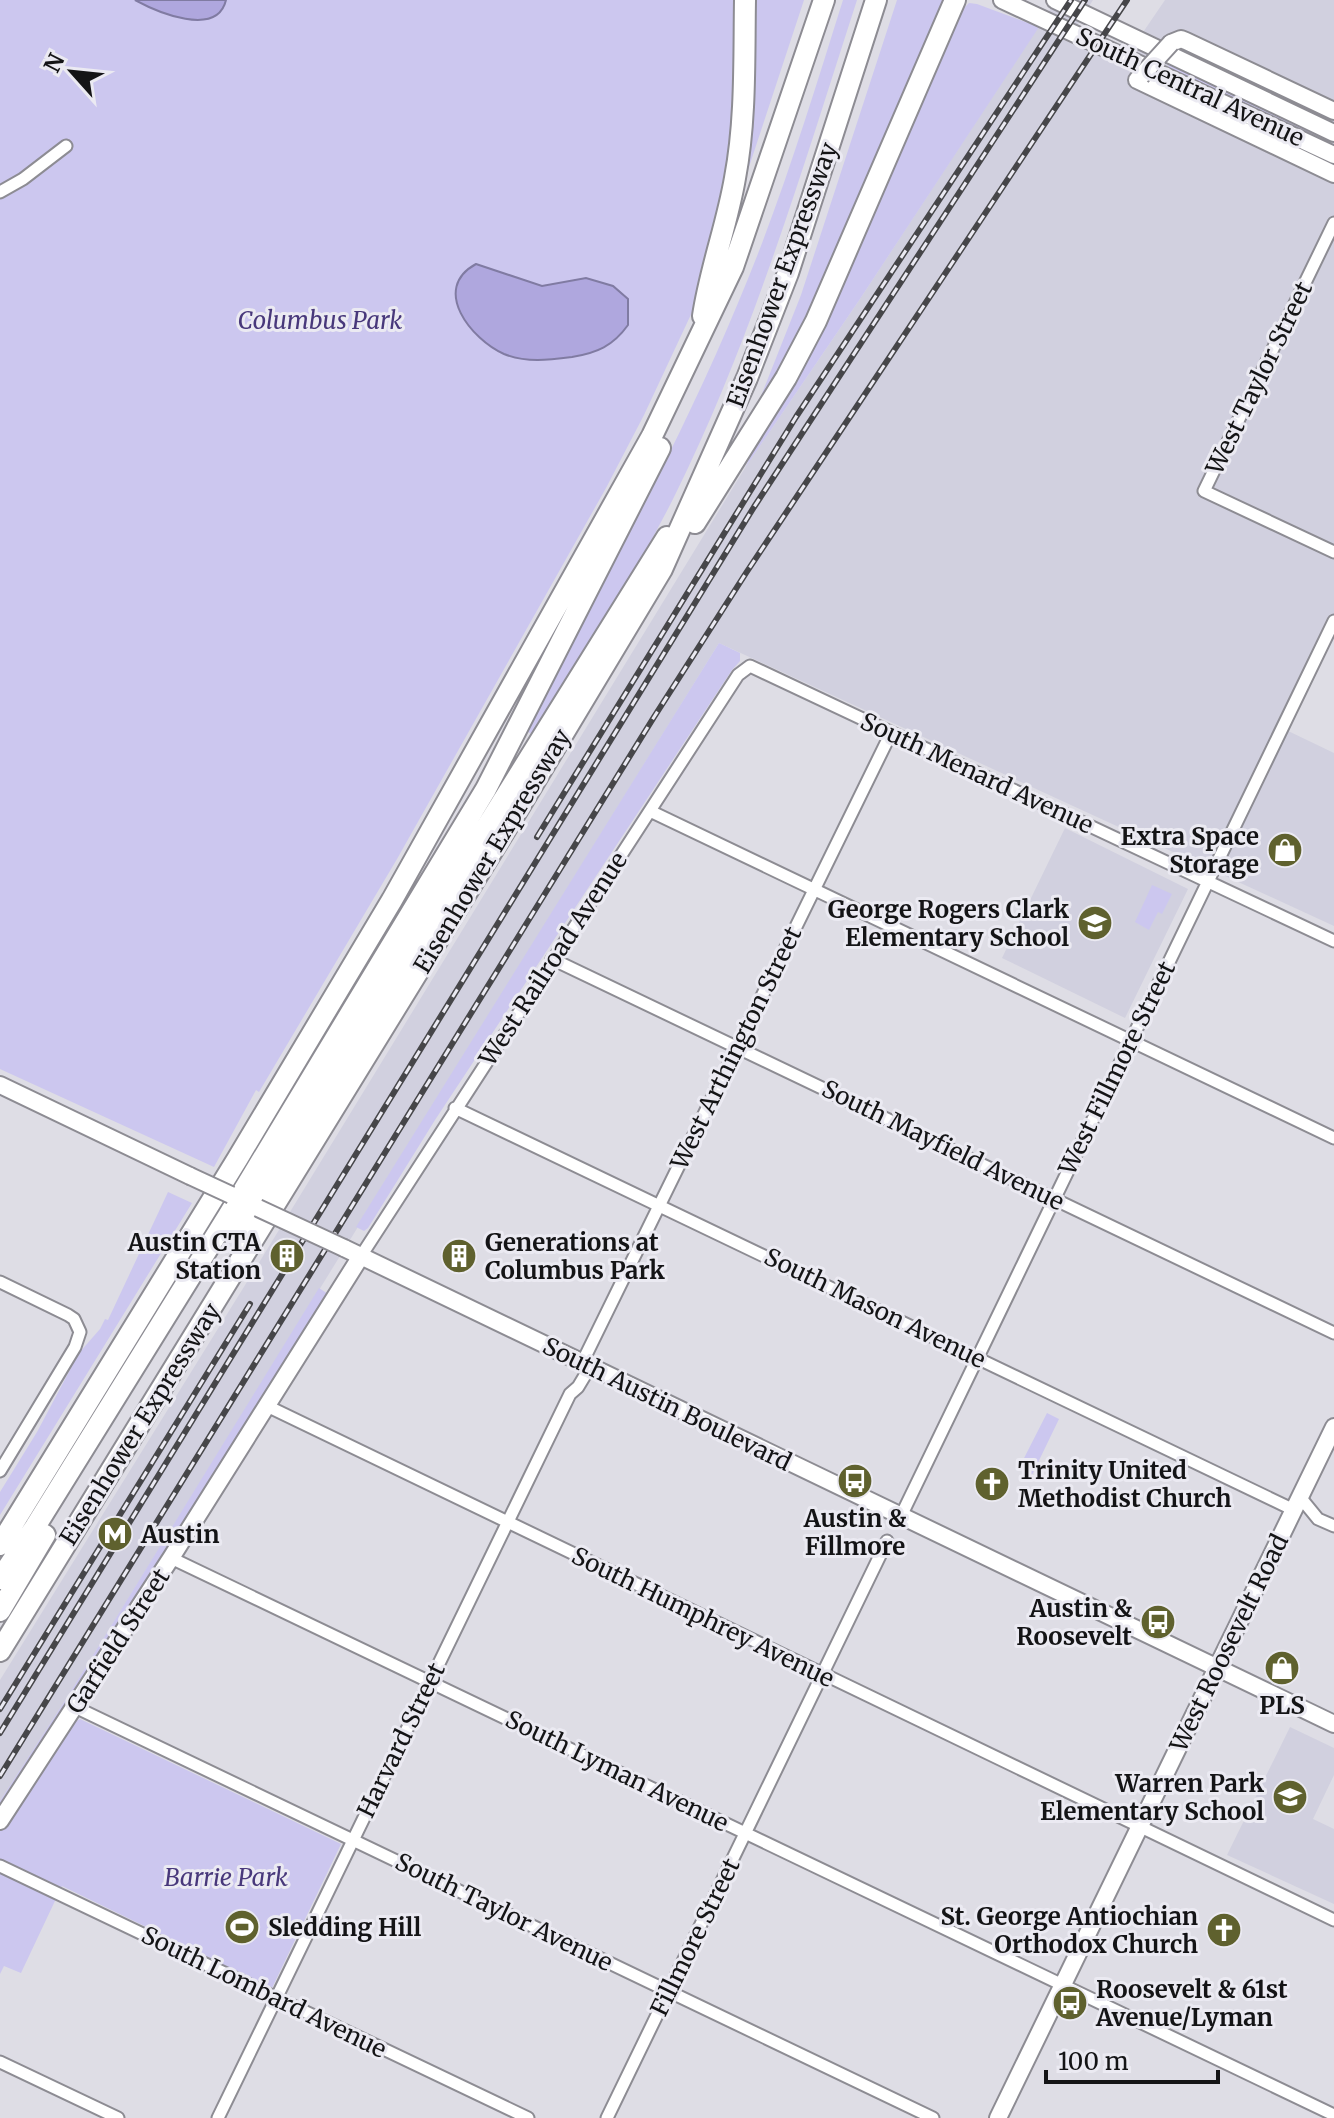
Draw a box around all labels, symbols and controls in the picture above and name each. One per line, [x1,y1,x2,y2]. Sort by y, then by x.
street label: South Central Avenue [1071,21,1309,153]
north arrow [32,32,112,112]
text: N [38,48,71,77]
street label: Eisenhower Expressway [720,138,844,412]
street label: West Taylor Street [1198,276,1319,481]
park label: Columbus Park [238,305,402,336]
street label: South Menard Avenue [856,705,1098,841]
street label: Eisenhower Expressway [407,723,577,979]
place label: Extra Space Storage [1121,821,1259,880]
shop icon: Extra Space Storage [1266,831,1304,869]
street label: West Railroad Avenue [472,846,634,1073]
place label: George Rogers Clark Elementary School [828,894,1069,953]
school or university icon: George Rogers Clark Elementary School [1076,904,1114,942]
street label: West Arthington Street [663,921,809,1175]
street label: West Fillmore Street [1051,955,1183,1181]
street label: South Mayfield Avenue [817,1073,1069,1217]
place label: Austin CTA Station [127,1227,262,1286]
place label: Generations at Columbus Park [485,1227,665,1286]
building icon: Austin CTA Station [268,1237,306,1275]
building icon: Generations at Columbus Park [440,1237,478,1275]
street label: South Mason Avenue [759,1241,991,1375]
street label: Eisenhower Expressway [53,1297,227,1551]
street label: South Austin Boulevard [538,1330,796,1478]
place label: Trinity United Methodist Church [1018,1455,1232,1514]
bus stop icon: Austin & Fillmore [836,1462,874,1500]
church icon: Trinity United Methodist Church [973,1465,1011,1503]
place label: Austin & Fillmore [803,1503,906,1562]
metro station icon: Austin [96,1515,134,1553]
place label: Austin [140,1519,219,1550]
street label: West Roosevelt Road [1162,1529,1295,1758]
street label: South Humphrey Avenue [567,1540,839,1694]
street label: Garfield Street [60,1562,177,1719]
place label: Austin & Roosevelt [1016,1593,1132,1652]
bus stop icon: Austin & Roosevelt [1139,1603,1177,1641]
shop icon: PLS [1263,1649,1301,1687]
street label: Harvard Street [350,1657,452,1823]
place label: PLS [1259,1690,1305,1721]
street label: South Lyman Avenue [500,1704,734,1838]
place label: Warren Park Elementary School [1040,1768,1264,1827]
school or university icon: Warren Park Elementary School [1271,1778,1309,1816]
street label: South Taylor Avenue [390,1846,618,1978]
street label: Fillmore Street [643,1852,747,2021]
park label: Barrie Park [164,1862,288,1893]
place label: St. George Antiochian Orthodox Church [940,1901,1198,1960]
sports icon: Sledding Hill [223,1908,261,1946]
church icon: St. George Antiochian Orthodox Church [1205,1911,1243,1949]
place label: Sledding Hill [268,1912,421,1943]
street label: South Lombard Avenue [136,1919,392,2065]
place label: Roosevelt & 61st Avenue/Lyman [1095,1974,1288,2033]
bus stop icon: Roosevelt & 61st Avenue/Lyman [1051,1984,1089,2022]
scale bar [1046,2034,1218,2084]
text: 100 m [1058,2046,1129,2077]

